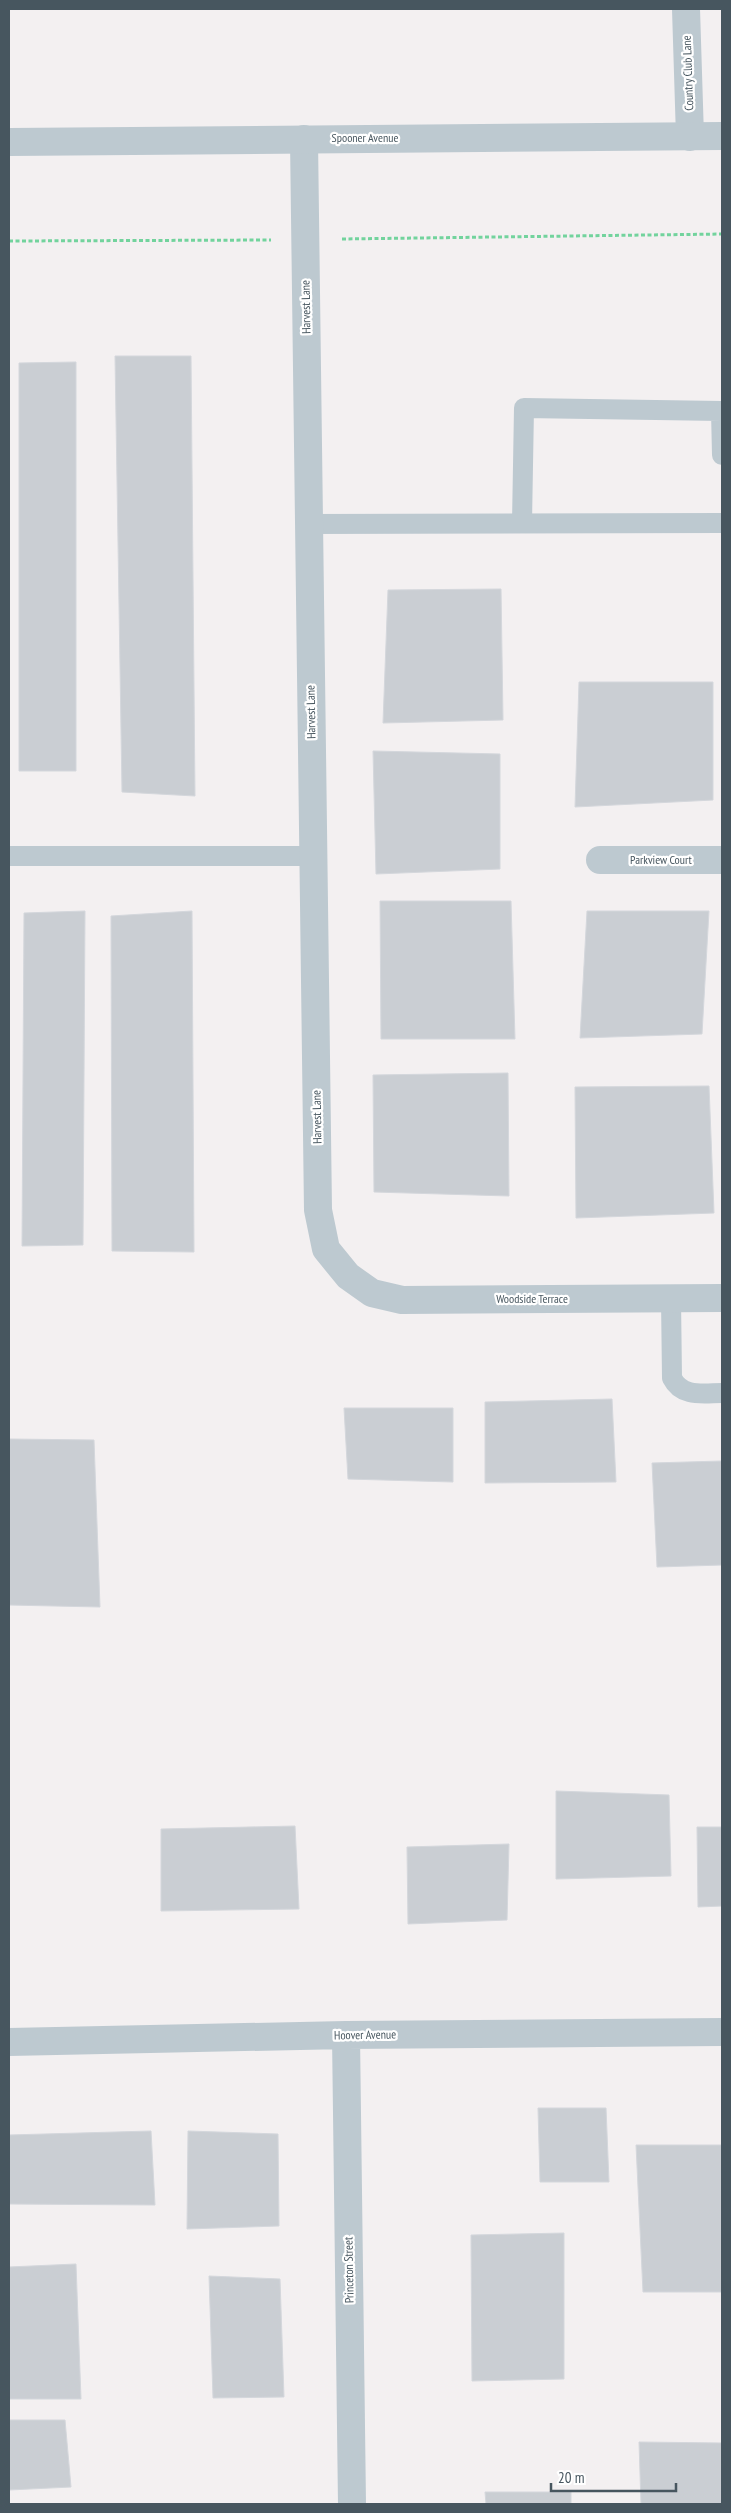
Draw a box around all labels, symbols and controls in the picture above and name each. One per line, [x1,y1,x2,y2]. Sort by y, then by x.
street label: Country Club Lane [679,35,696,111]
street label: Spooner Avenue [332,130,398,145]
street label: Harvest Lane [298,280,313,334]
street label: Harvest Lane [303,685,318,739]
street label: Parkview Court [630,852,693,867]
street label: Harvest Lane [309,1090,324,1144]
street label: Woodside Terrace [496,1291,568,1306]
street label: Hoover Avenue [334,2026,396,2043]
street label: Princeton Street [340,2236,357,2303]
scale bar [551,2460,676,2492]
text: 20 m [558,2468,584,2487]

